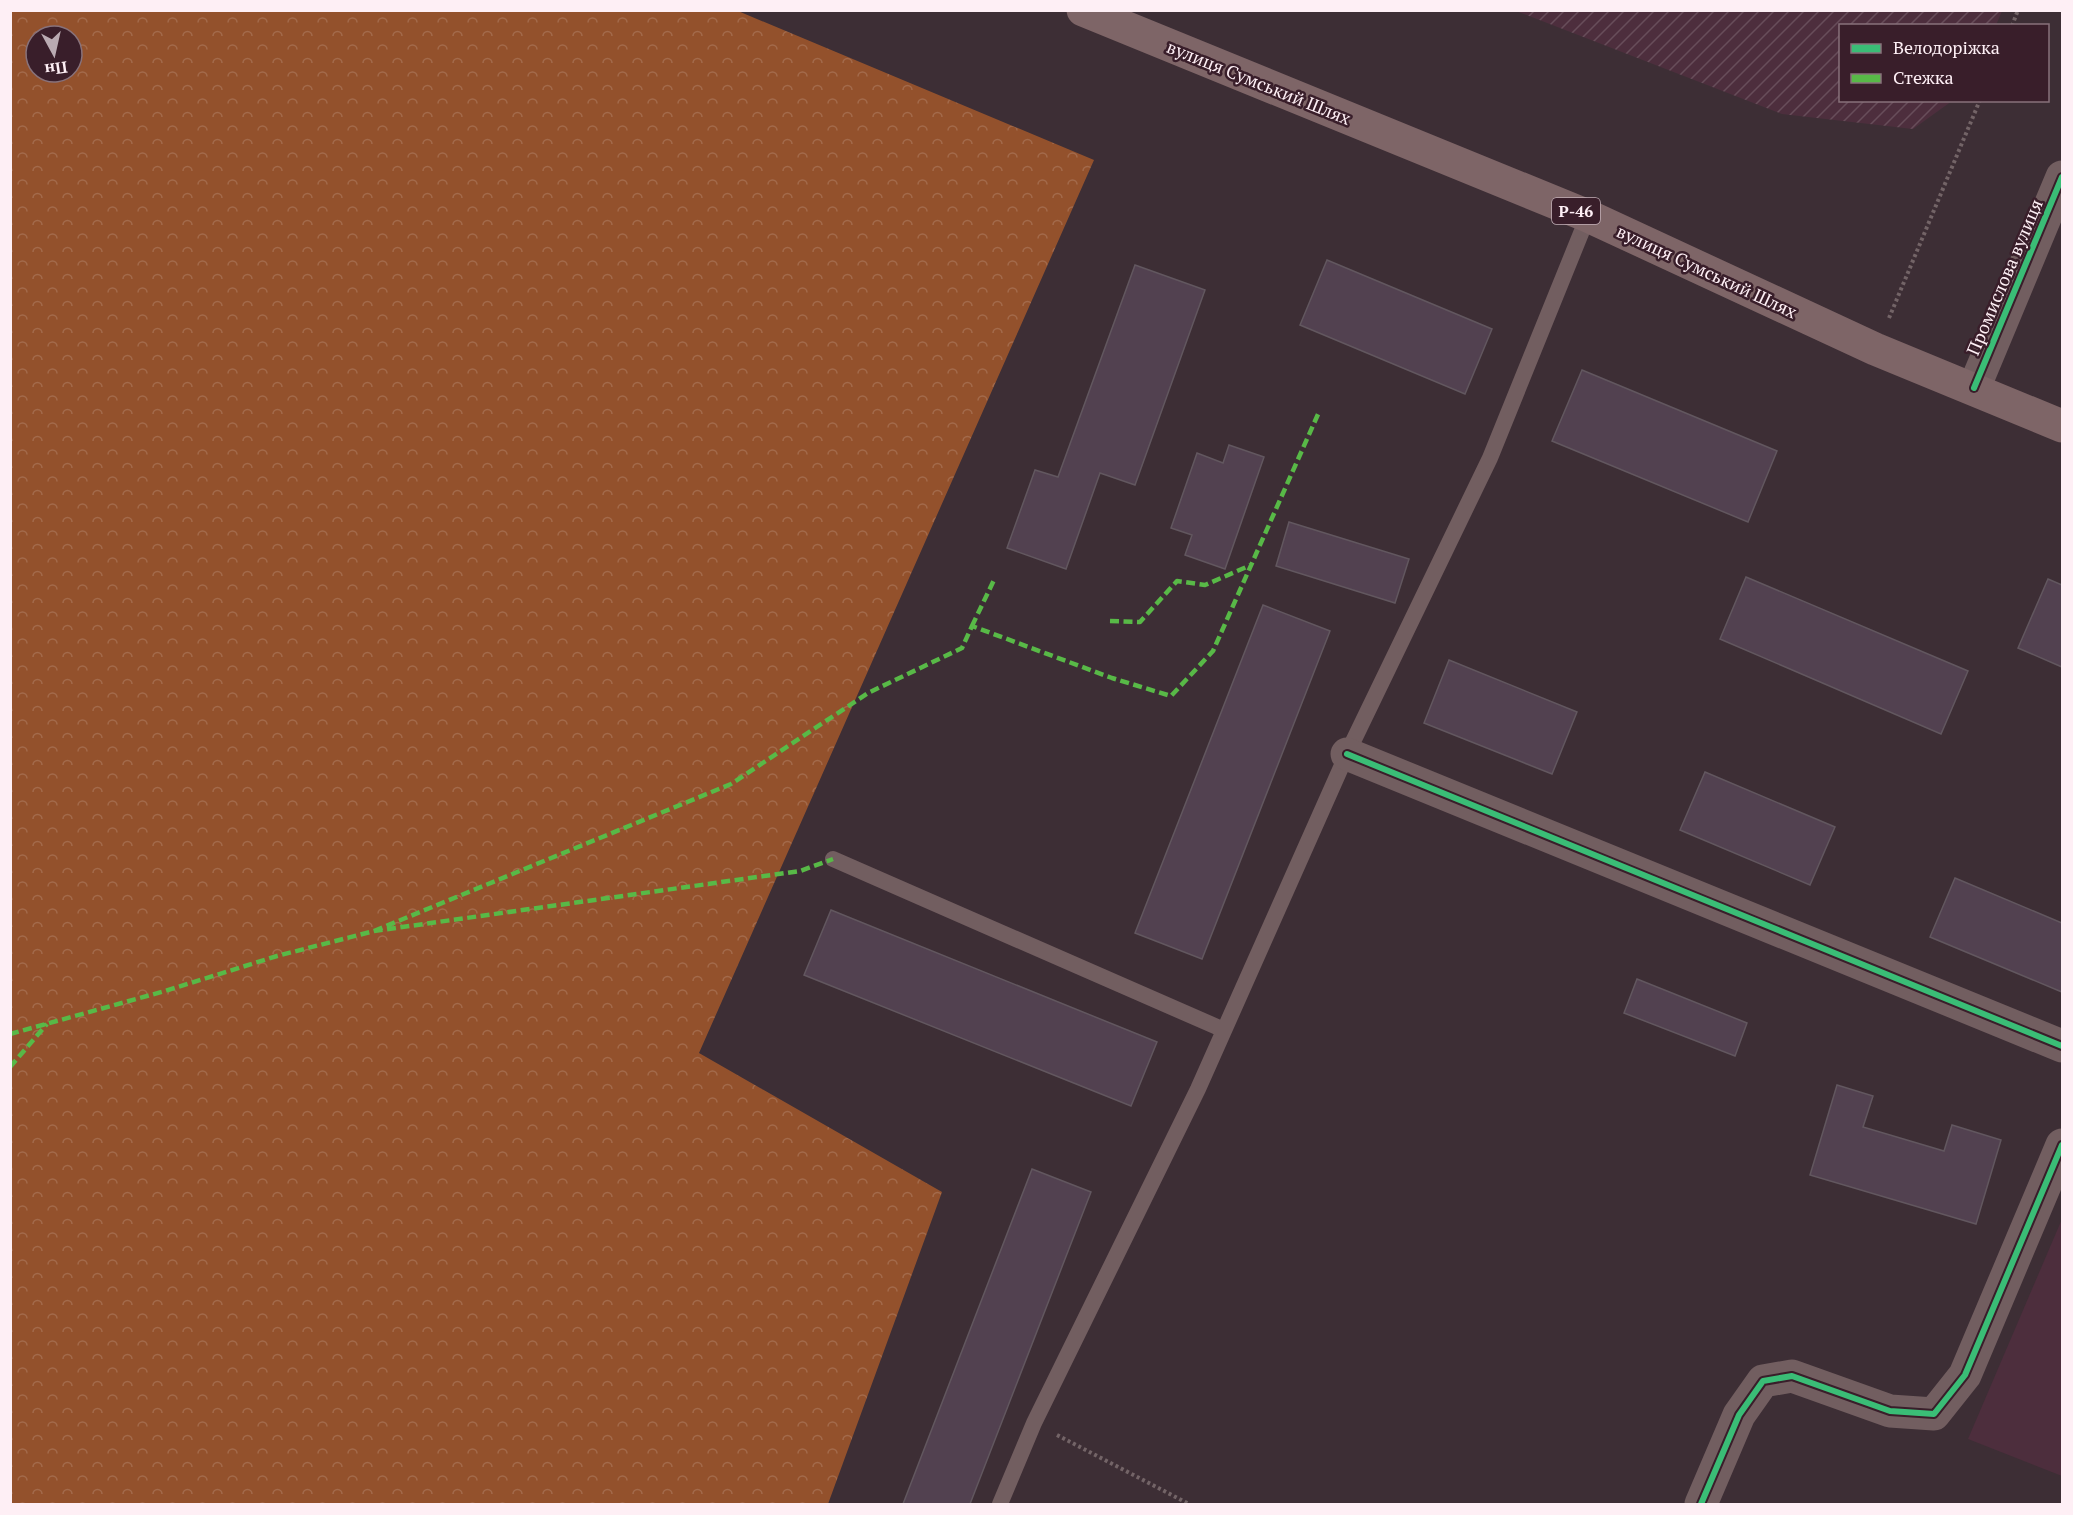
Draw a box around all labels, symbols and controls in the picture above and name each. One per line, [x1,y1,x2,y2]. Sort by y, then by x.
north arrow [24,24,84,84]
legend [1839,24,2049,102]
street label: вулиця Сумський Шлях [1163,34,1355,130]
text: Велодоріжка [1893,35,2000,59]
text: Пн [43,56,69,81]
text: Стежка [1893,65,1954,89]
street label: Промислова вулиця [1960,195,2048,359]
road number: Р-46 [1552,198,1600,224]
street label: вулиця Сумський Шлях [1613,219,1802,324]

